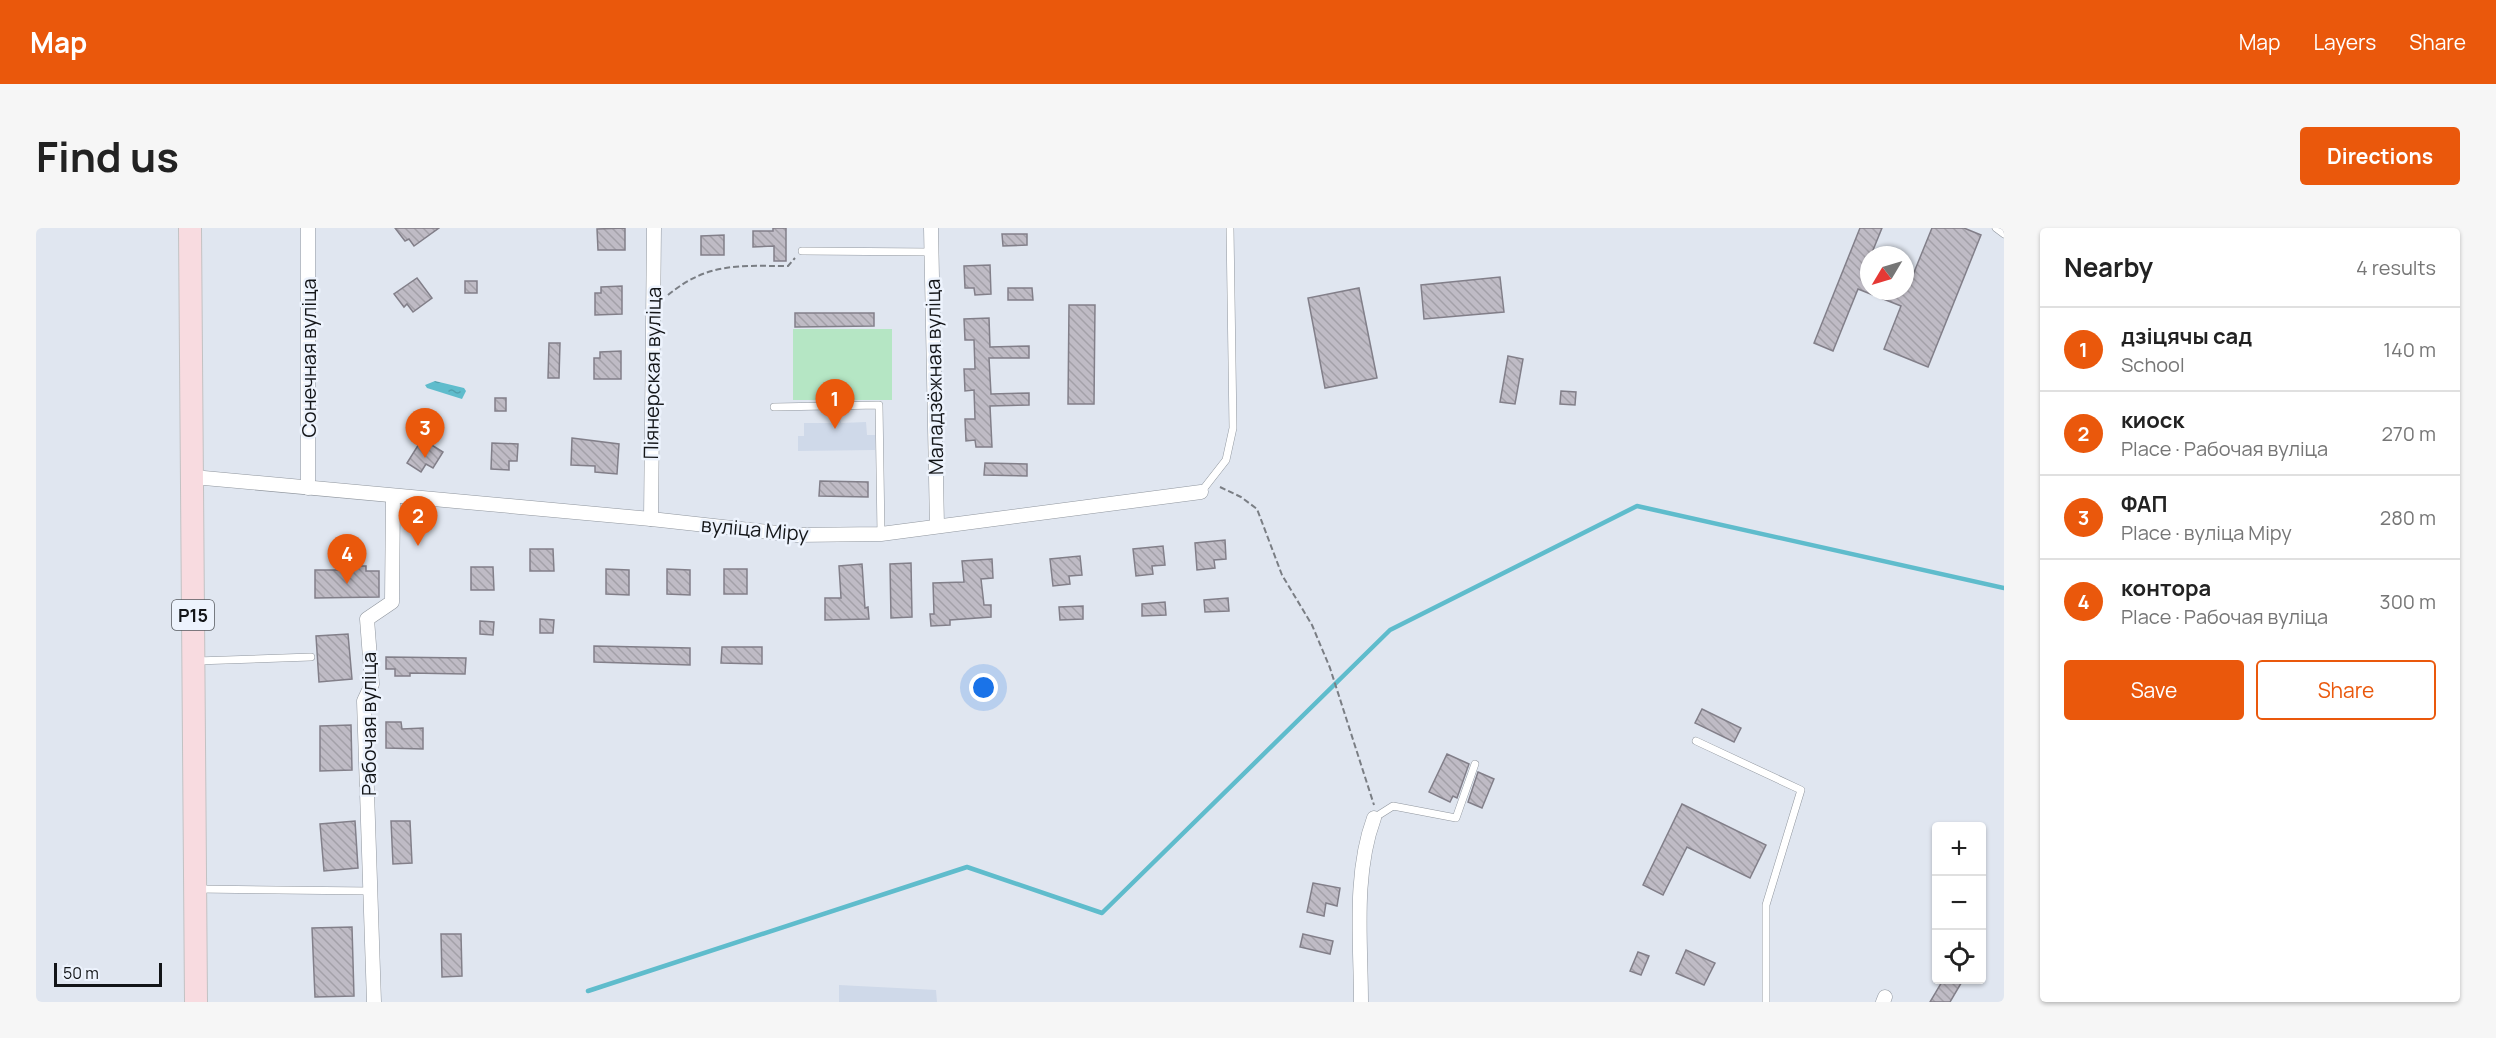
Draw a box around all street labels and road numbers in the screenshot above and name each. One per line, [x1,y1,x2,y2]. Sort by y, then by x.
street label: Сонечная вуліца [295,278,322,438]
street label: Маладзёжная вуліца [919,279,949,475]
street label: Піянерская вуліца [637,286,667,460]
street label: вуліца Міру [700,511,810,547]
road number: Р15 [172,600,214,630]
street label: Рабочая вуліца [355,652,382,796]

